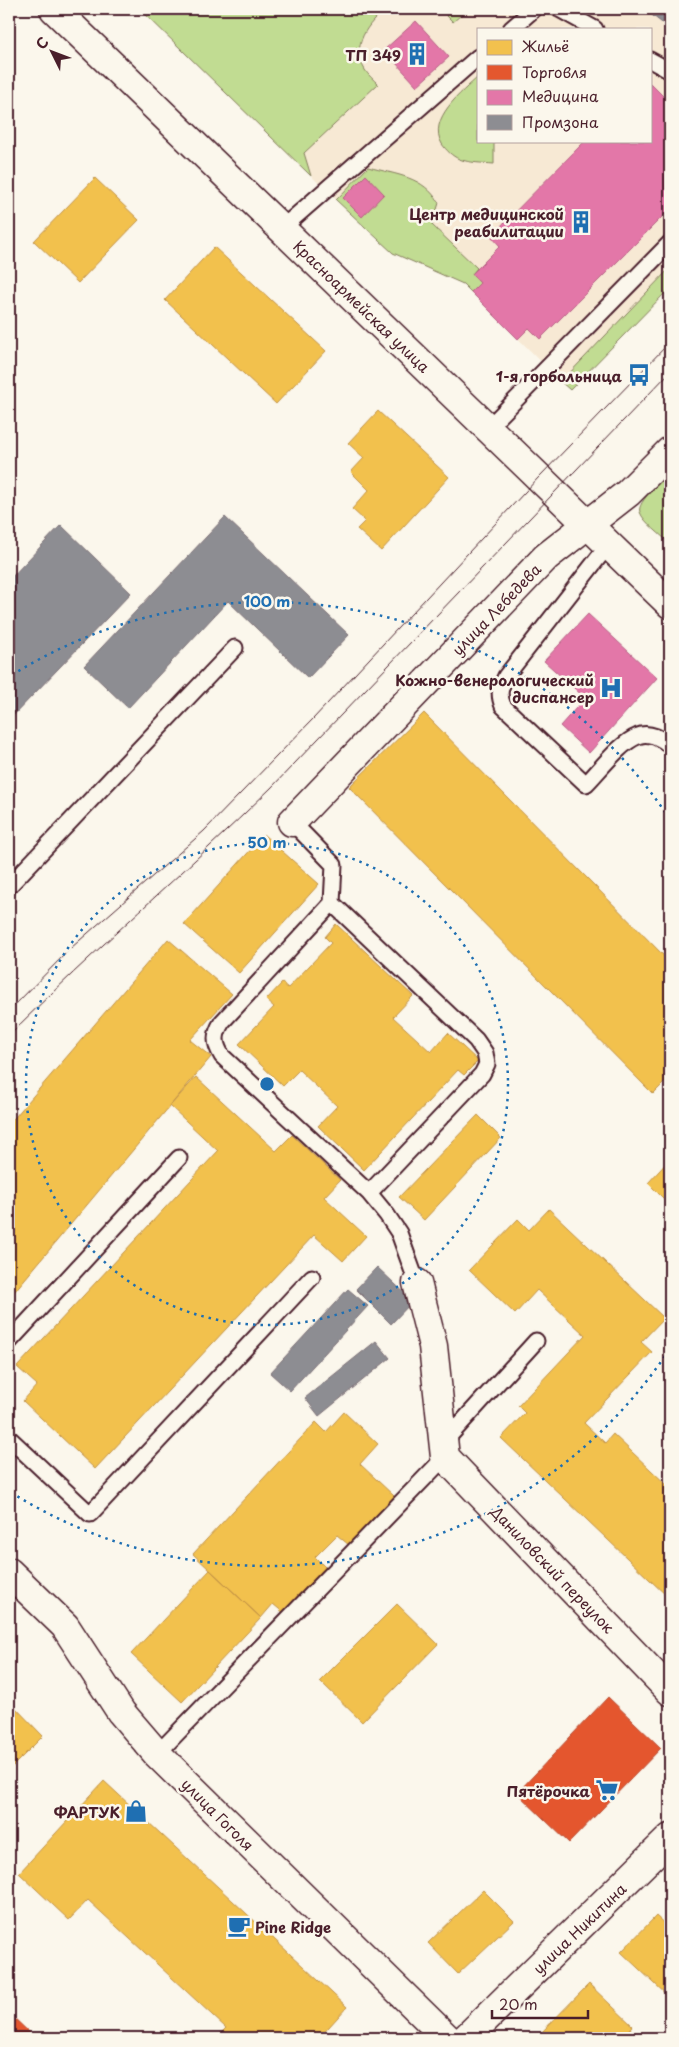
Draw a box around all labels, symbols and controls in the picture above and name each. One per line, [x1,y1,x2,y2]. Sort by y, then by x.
north arrow [28,28,78,78]
legend [477,28,652,142]
text: С [31,32,53,54]
text: Жильё [521,34,569,57]
building icon: ТП 349 [404,41,430,67]
place label: ТП 349 [345,43,401,66]
text: Торговля [522,60,587,83]
text: Медицина [522,84,599,107]
text: Промзона [522,110,599,133]
place label: Центр медицинской реабилитации [409,202,564,242]
building icon: Центр медицинской реабилитации [568,209,594,235]
street label: Красноармейская улица [289,235,436,378]
bus stop icon: 1-я горбольница [626,362,652,388]
place label: 1-я горбольница [496,364,623,387]
street label: улица Лебедева [446,557,546,660]
text: 100 m [244,589,290,612]
place label: Кожно-венерологический диспансер [395,668,594,708]
hospital icon: Кожно-венерологический диспансер [598,675,624,701]
text: 50 m [248,830,286,853]
centre of rings [258,1075,276,1093]
street label: Даниловский переулок [485,1499,620,1638]
street label: улица Гоголя [176,1772,260,1856]
supermarket icon: Пятёрочка [594,1777,620,1803]
place label: Пятёрочка [507,1779,591,1802]
shop icon: ФАРТУК [123,1798,149,1824]
place label: ФАРТУК [54,1800,120,1823]
street label: улица Никитина [527,1877,631,1979]
cafe icon: Pine Ridge [226,1913,252,1939]
place label: Pine Ridge [255,1915,331,1938]
scale bar [492,1987,588,2019]
text: 20 m [499,1992,538,2015]

